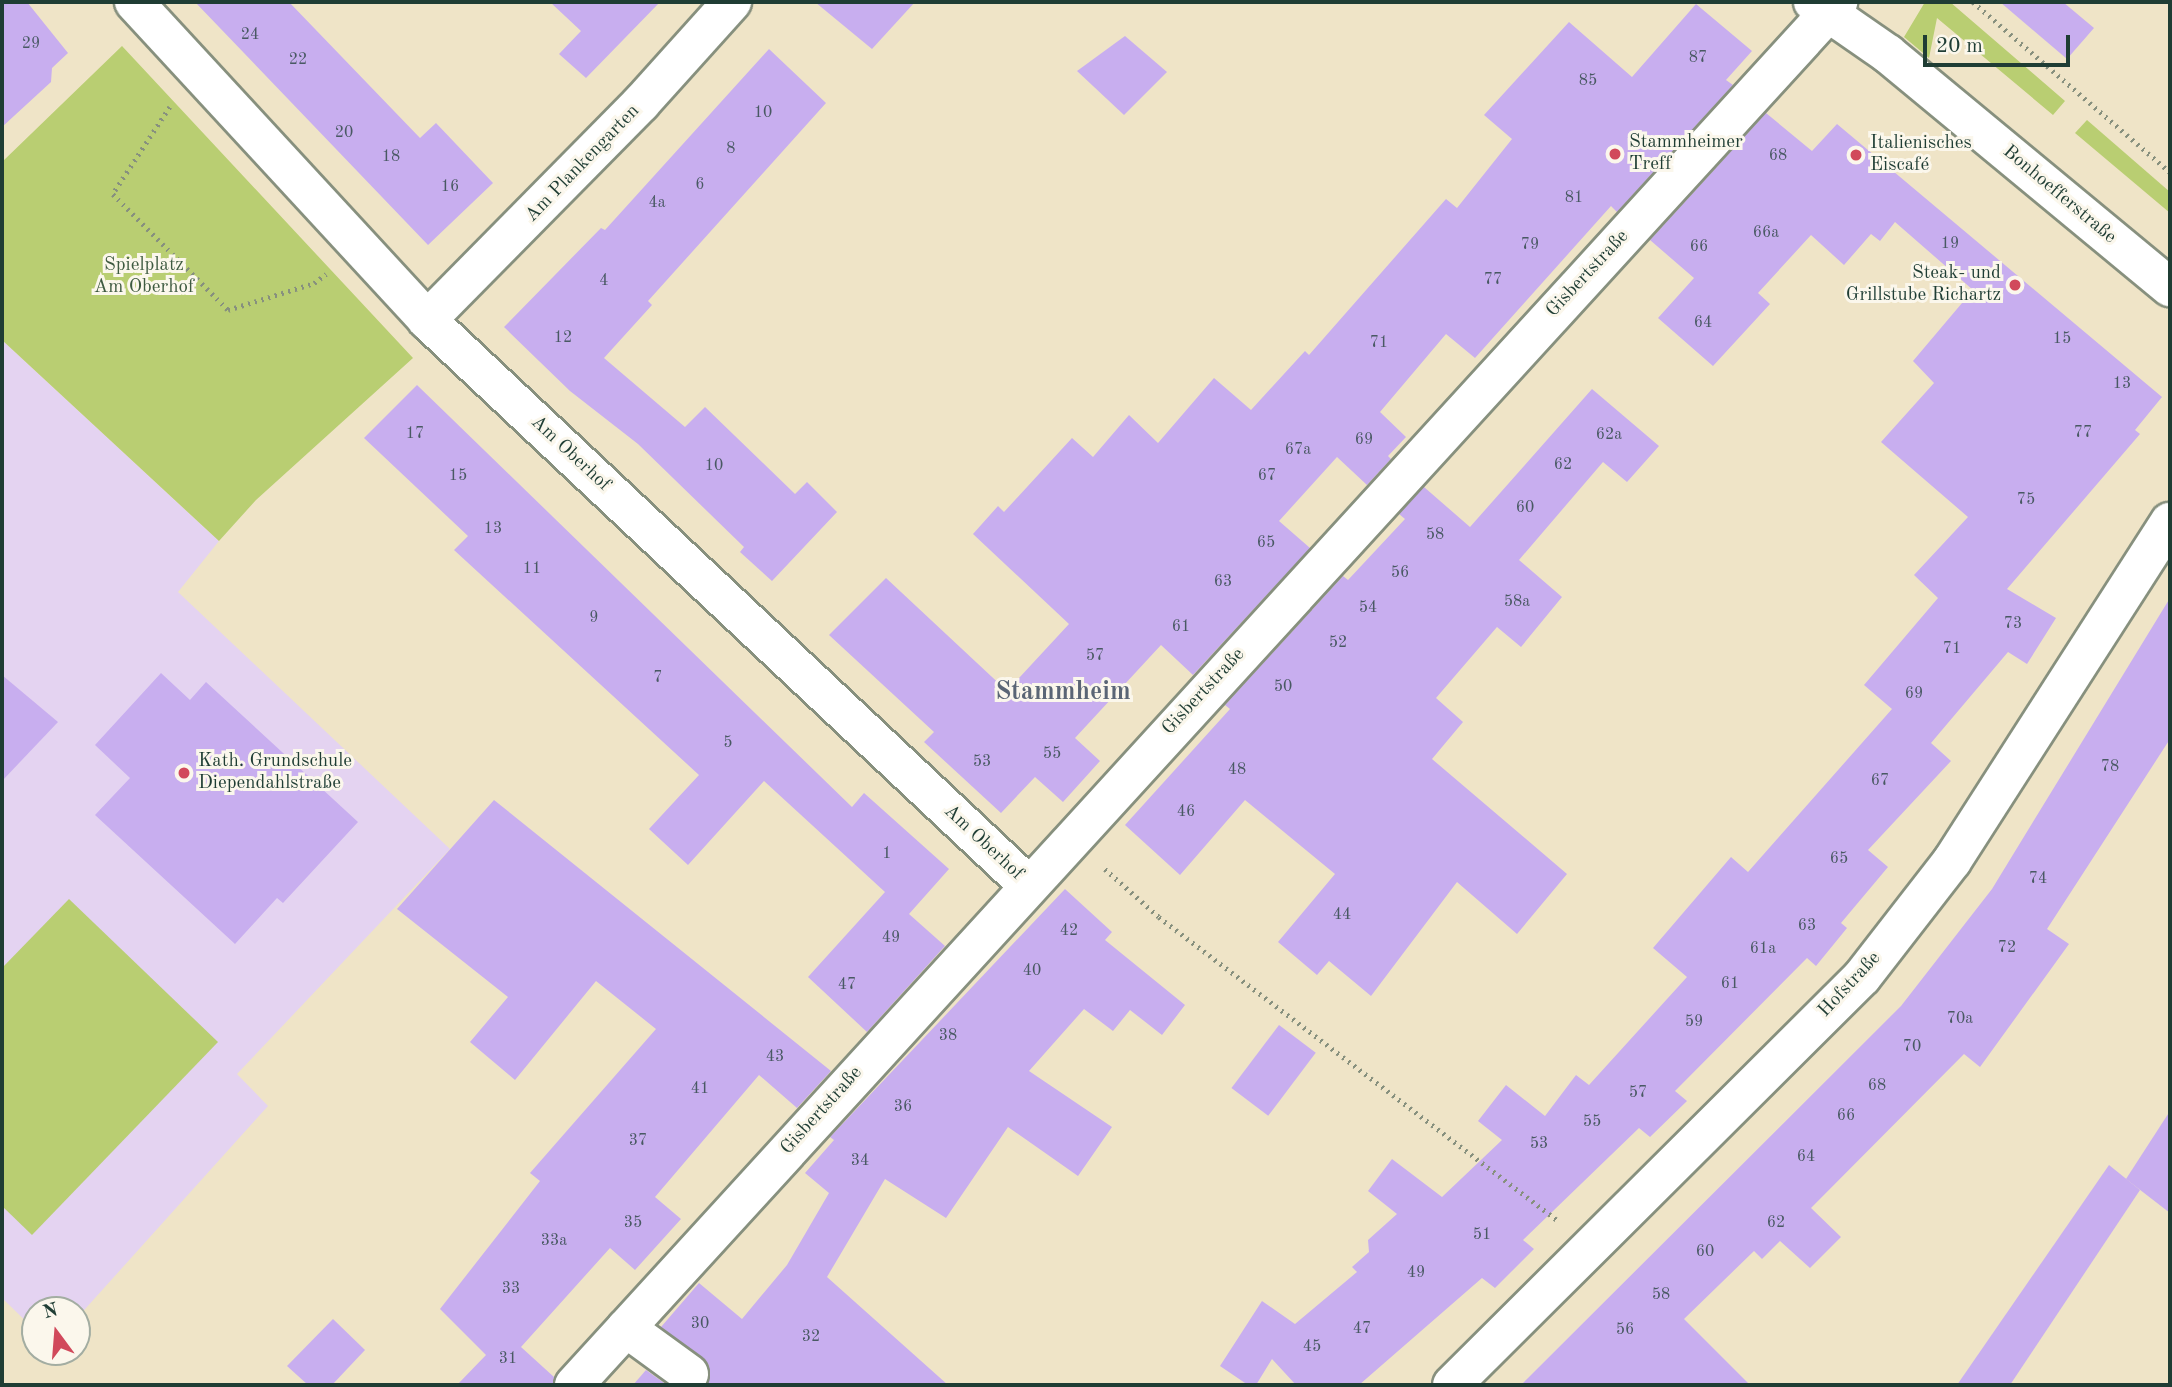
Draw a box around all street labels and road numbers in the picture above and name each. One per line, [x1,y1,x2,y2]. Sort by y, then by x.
street label: Am Plankengarten [521,100,645,228]
street label: Bonhoefferstraße [1998,141,2120,249]
street label: Gisbertstraße [1542,226,1634,322]
street label: Am Oberhof [525,411,615,497]
street label: Gisbertstraße [1158,644,1250,740]
street label: Am Oberhof [938,800,1028,886]
street label: Hofstraße [1814,947,1886,1023]
street label: Gisbertstraße [776,1062,868,1160]

